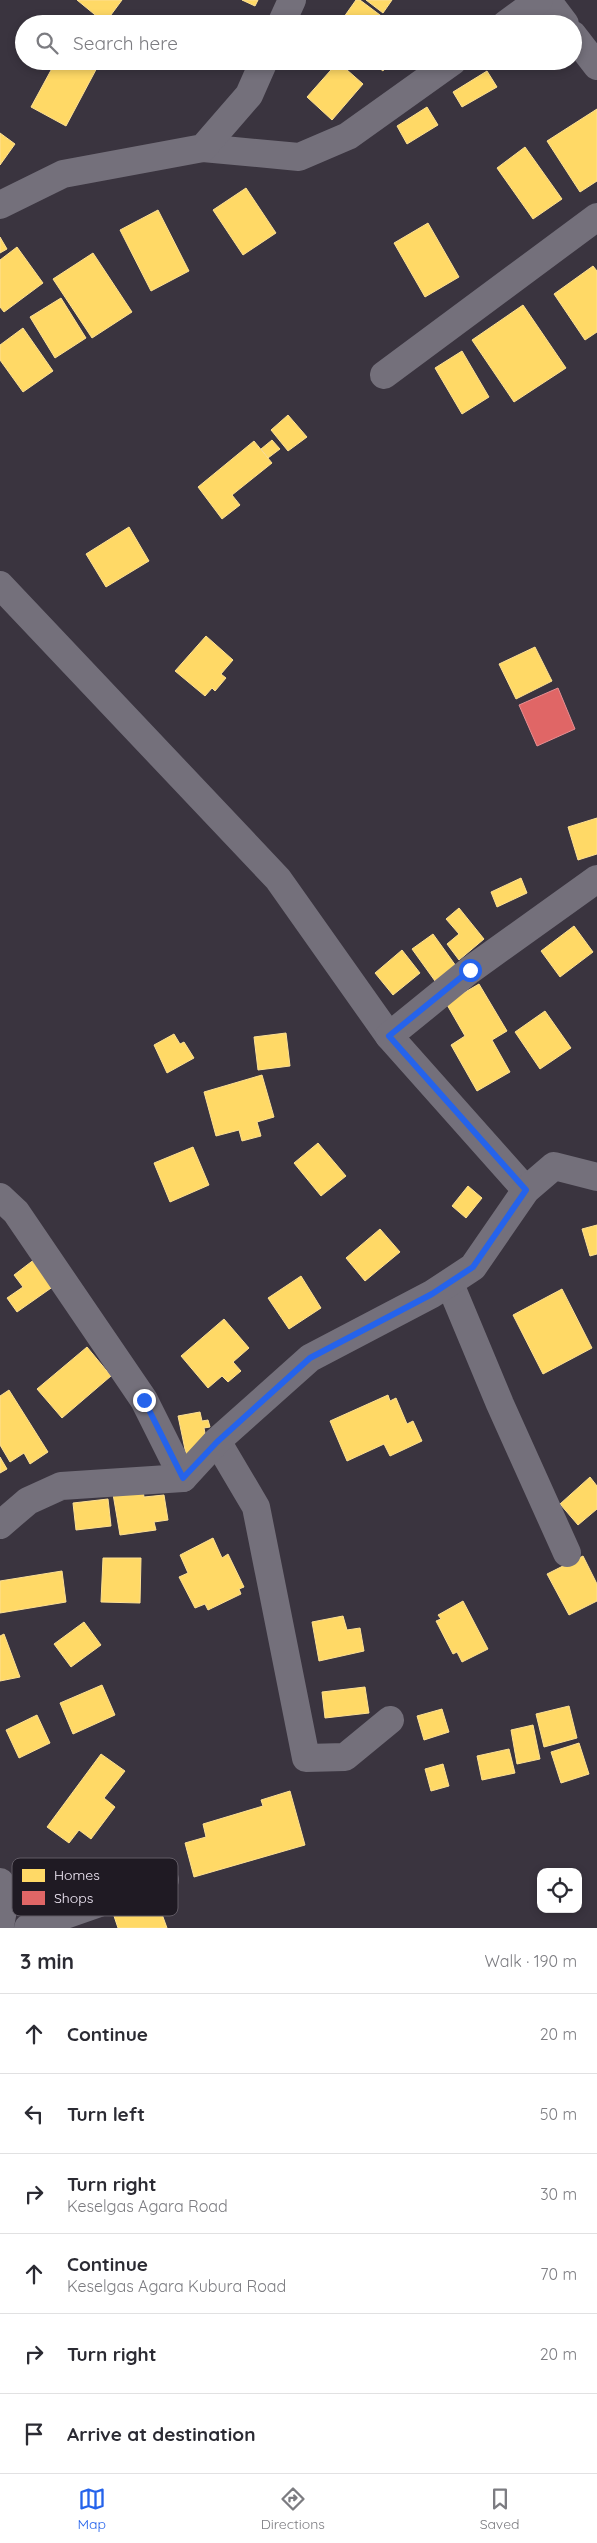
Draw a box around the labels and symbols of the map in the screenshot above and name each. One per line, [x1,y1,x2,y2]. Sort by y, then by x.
route start [459,959,482,982]
route end [133,1389,156,1412]
legend [12,1858,178,1916]
text: Homes [54,1866,100,1884]
text: Shops [54,1889,93,1907]

